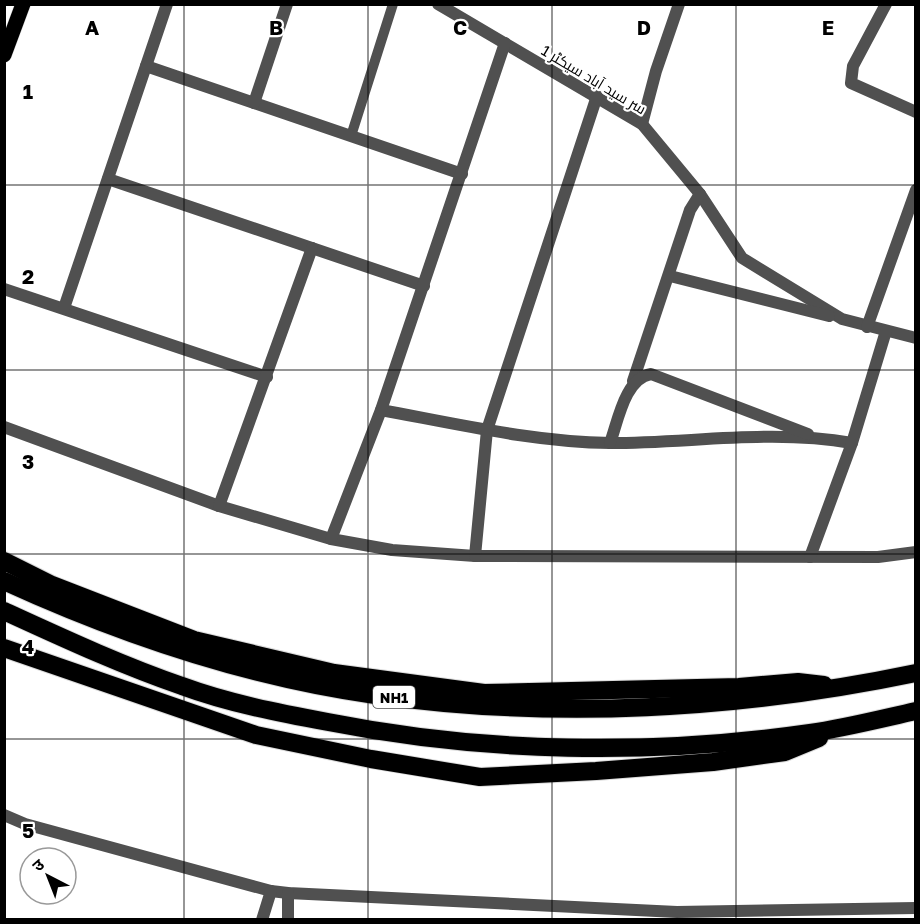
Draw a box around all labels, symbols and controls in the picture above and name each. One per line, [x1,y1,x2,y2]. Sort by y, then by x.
text: A [85,15,99,39]
text: B [269,15,283,39]
text: C [453,15,467,39]
text: D [637,15,651,39]
text: E [822,15,834,39]
street label: سر سید آباد سیکٹر 1 [538,41,650,118]
text: 1 [23,79,33,103]
text: 2 [22,264,34,288]
text: 3 [22,449,34,473]
text: 4 [22,634,34,658]
road number: NH1 [373,686,415,708]
text: 5 [22,818,34,842]
north arrow [18,846,78,906]
text: उ [28,854,49,875]

